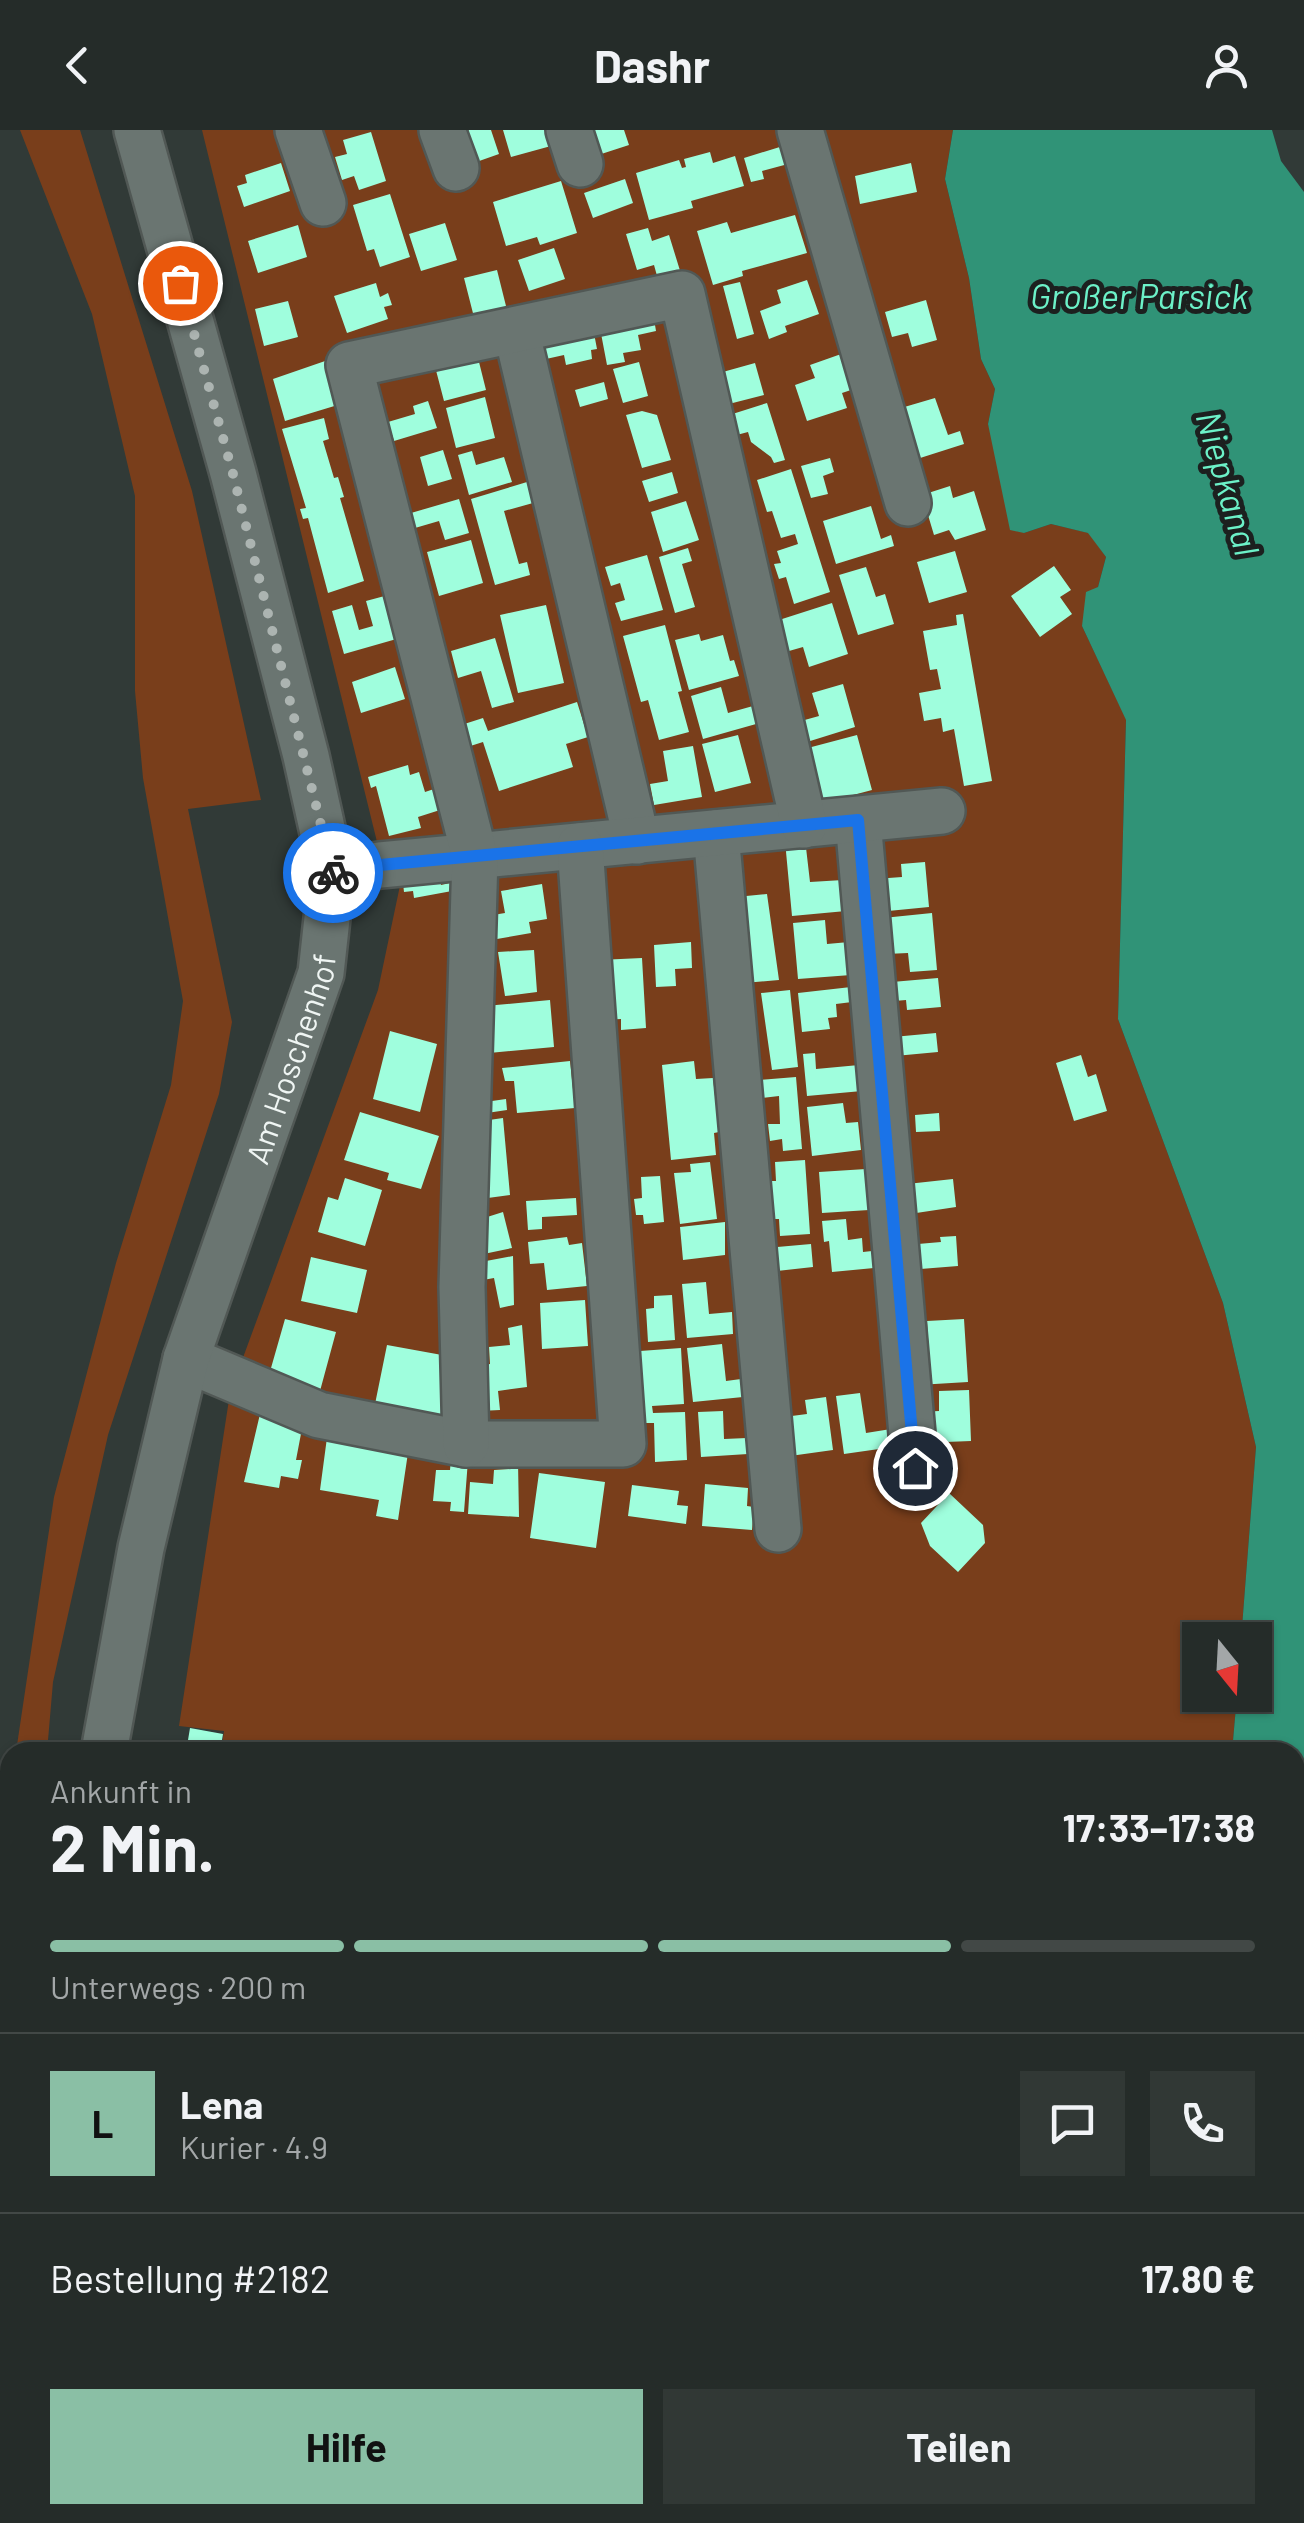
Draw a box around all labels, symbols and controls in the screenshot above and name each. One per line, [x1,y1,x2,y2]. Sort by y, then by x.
icon: back [50,38,105,93]
text: Dashr [594,38,710,92]
icon: person [1199,38,1254,93]
pin [138,241,223,326]
icon: bag [153,256,208,311]
water label: Großer Parsick [1030,274,1248,316]
water label: Niepkanal [1188,406,1270,560]
courier [283,823,383,923]
icon: bike [306,846,361,901]
street label: Am Hoschenhof [237,952,342,1168]
pin [873,1426,958,1511]
icon: home [888,1441,943,1496]
north arrow [1182,1622,1272,1712]
map controls [1182,1622,1272,1712]
text: Ankunft in [50,1771,192,1809]
text: 17:33–17:38 [1063,1804,1255,1850]
text: 2 Min. [50,1807,215,1885]
text: Unterwegs · 200 m [50,1967,306,2005]
button: chat [1020,2071,1125,2176]
button: phone [1150,2071,1255,2176]
text: Lena [180,2081,263,2127]
text: L [92,2100,113,2146]
text: Kurier · 4.9 [180,2127,328,2165]
text: Bestellung #2182 [50,2255,330,2301]
text: 17.80 € [1141,2255,1255,2301]
button: Hilfe [50,2389,643,2504]
button: Teilen [663,2389,1255,2504]

